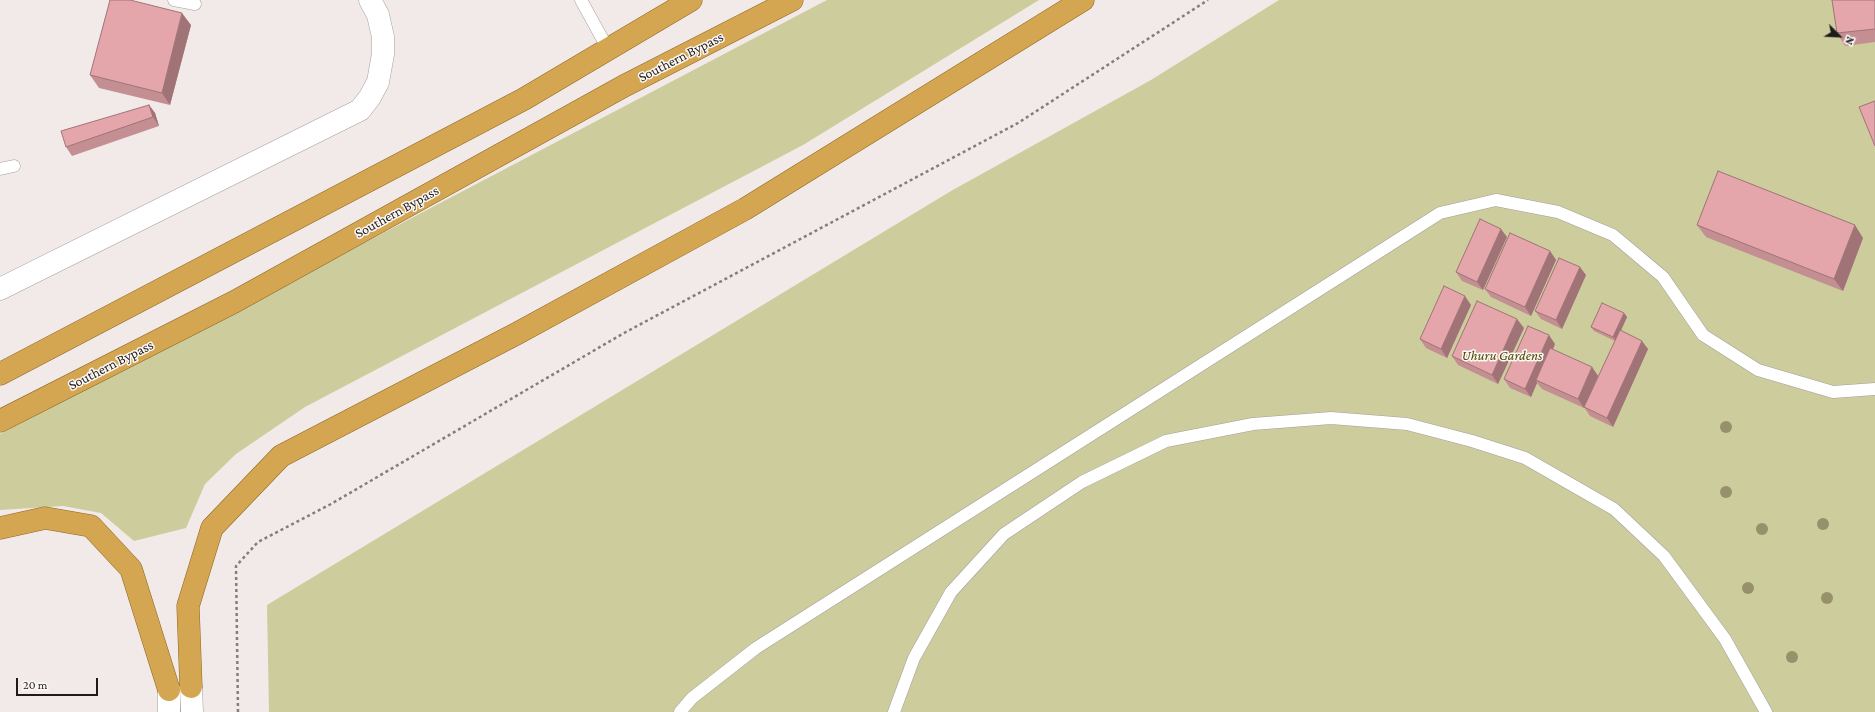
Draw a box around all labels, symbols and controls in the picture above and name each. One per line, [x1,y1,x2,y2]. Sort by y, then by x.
north arrow [1819,16,1859,56]
street label: Southern Bypass [636,28,726,86]
text: N [1843,35,1857,47]
street label: Southern Bypass [352,182,442,242]
street label: Southern Bypass [66,336,156,394]
park label: Uhuru Gardens [1462,348,1542,364]
scale bar [18,670,100,696]
text: 20 m [23,678,47,692]

